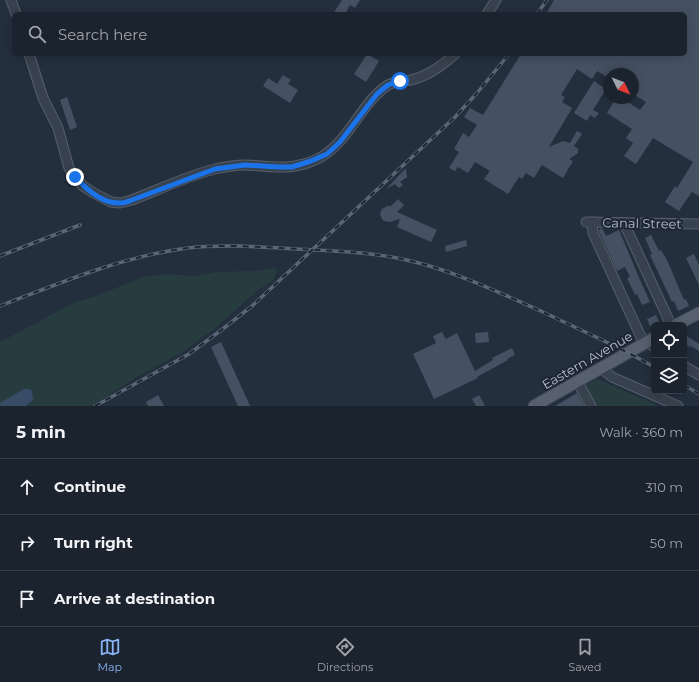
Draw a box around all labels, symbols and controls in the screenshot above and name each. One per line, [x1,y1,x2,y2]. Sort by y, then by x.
search box [12,12,687,56]
icon: search [26,23,48,45]
text: Search here [58,25,147,44]
north arrow [603,68,639,104]
route start [391,72,409,90]
route end [66,168,84,186]
street label: Canal Street [602,214,682,232]
map controls [651,322,687,394]
button: locate [651,322,687,358]
street label: Eastern Avenue [539,328,635,392]
button: layers [651,358,687,394]
text: 5 min [16,422,66,442]
text: Walk · 360 m [599,424,683,440]
icon: ahead [16,476,38,498]
text: Continue [54,477,126,496]
text: 310 m [645,479,683,495]
icon: right [16,532,38,554]
text: Turn right [54,533,133,552]
text: 50 m [650,535,683,551]
icon: arrive [16,588,38,610]
text: Arrive at destination [54,589,215,608]
tab: Map [98,636,122,674]
tab: Directions [317,636,373,674]
tab: Saved [568,636,601,674]

